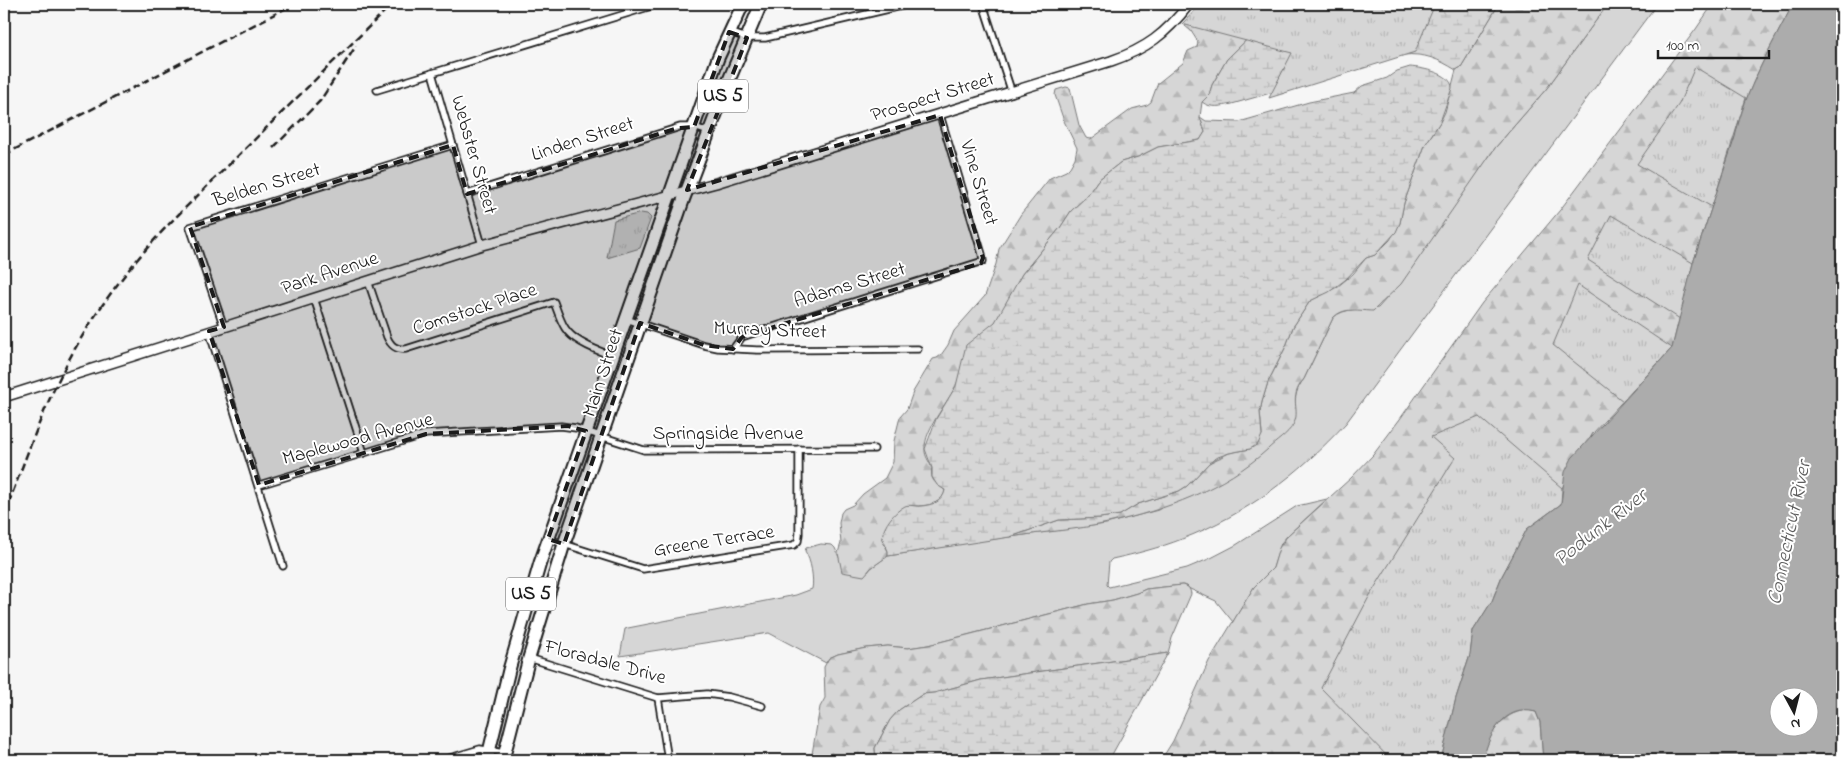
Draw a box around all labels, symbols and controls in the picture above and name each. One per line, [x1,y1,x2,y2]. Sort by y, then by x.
scale bar [1658,28,1770,60]
text: 100 m [1666,35,1699,57]
street label: Prospect Street [868,65,999,131]
road number: US 5 [698,80,748,112]
street label: Webster Street [442,92,504,218]
street label: Linden Street [528,110,638,170]
street label: Vine Street [951,136,1005,230]
street label: Belden Street [209,156,325,216]
street label: Park Avenue [278,245,383,303]
street label: Adams Street [791,255,910,317]
street label: Comstock Place [409,276,541,344]
street label: Murray Street [713,315,827,347]
street label: Main Street [576,325,632,421]
street label: Maplewood Avenue [279,406,437,474]
street label: Springside Avenue [652,420,804,450]
water label: Connecticut River [1760,456,1820,608]
water label: Podunk River [1548,481,1656,574]
street label: Greene Terrace [652,518,777,566]
road number: US 5 [506,578,556,610]
street label: Floradale Drive [540,633,669,693]
north arrow [1768,686,1818,736]
text: N [1789,712,1801,734]

